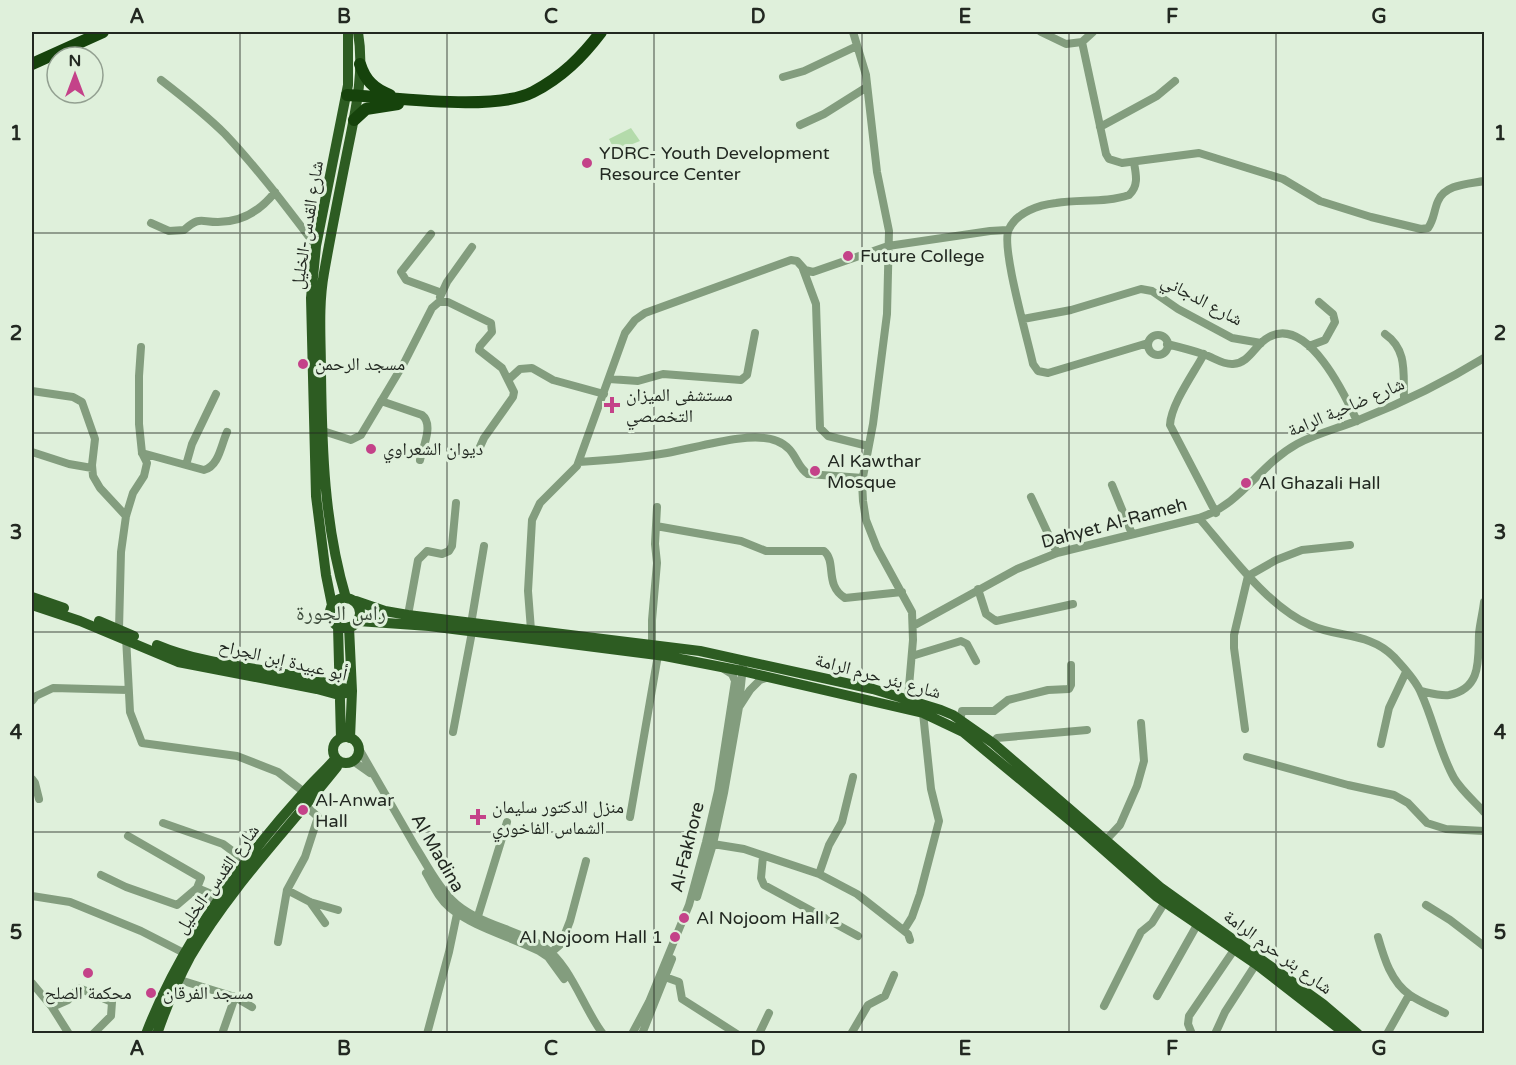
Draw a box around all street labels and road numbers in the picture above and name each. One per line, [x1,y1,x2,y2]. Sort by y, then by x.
street label: شارع القدس-الخليل [286,159,328,291]
street label: شارع الدجاني [1156,269,1246,334]
street label: شارع ضاحية الرامة [1284,373,1408,441]
street label: Dahyet Al-Rameh [1039,493,1189,553]
street label: أبو عبيدة إبن الجراح [216,635,349,686]
street label: شارع بئر حرم الرامة [812,649,943,704]
street label: Al-Fakhore [665,800,709,894]
street label: Al Madina [407,810,469,896]
street label: شارع القدس-الخليل [170,820,264,938]
street label: شارع بئر حرم الرامة [1219,905,1337,1000]

